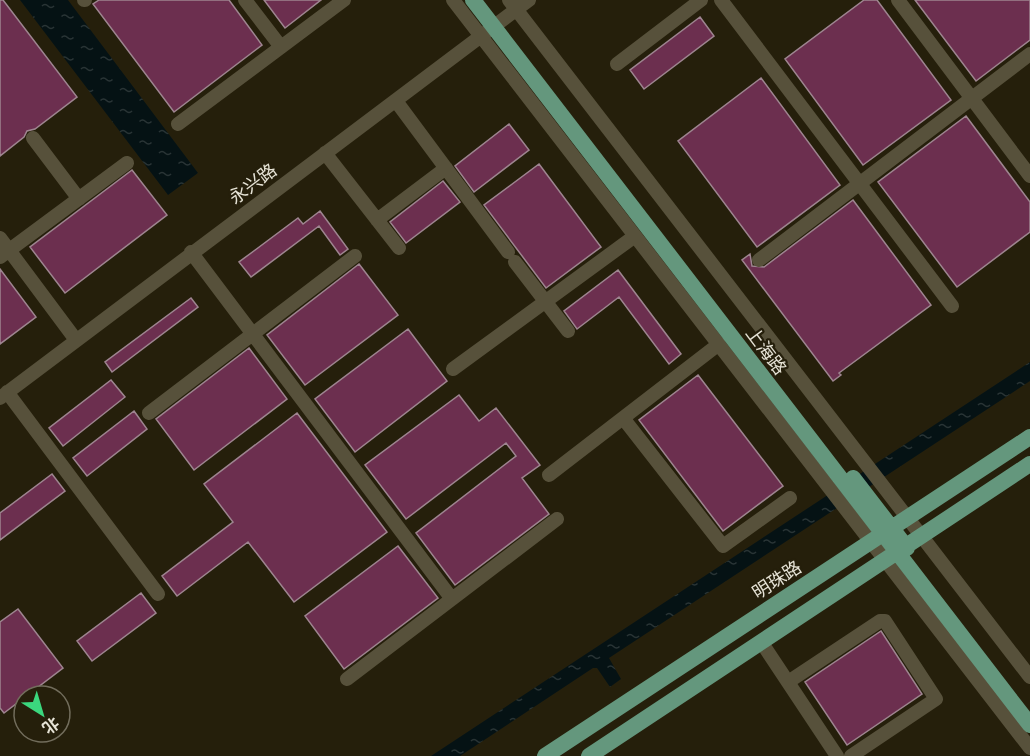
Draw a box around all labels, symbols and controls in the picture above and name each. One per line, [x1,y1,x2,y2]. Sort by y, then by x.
street label: 永兴路 [224,158,281,209]
street label: 上海路 [741,322,792,379]
street label: 明珠路 [748,555,806,604]
north arrow [12,684,72,744]
text: 北 [38,712,63,739]

